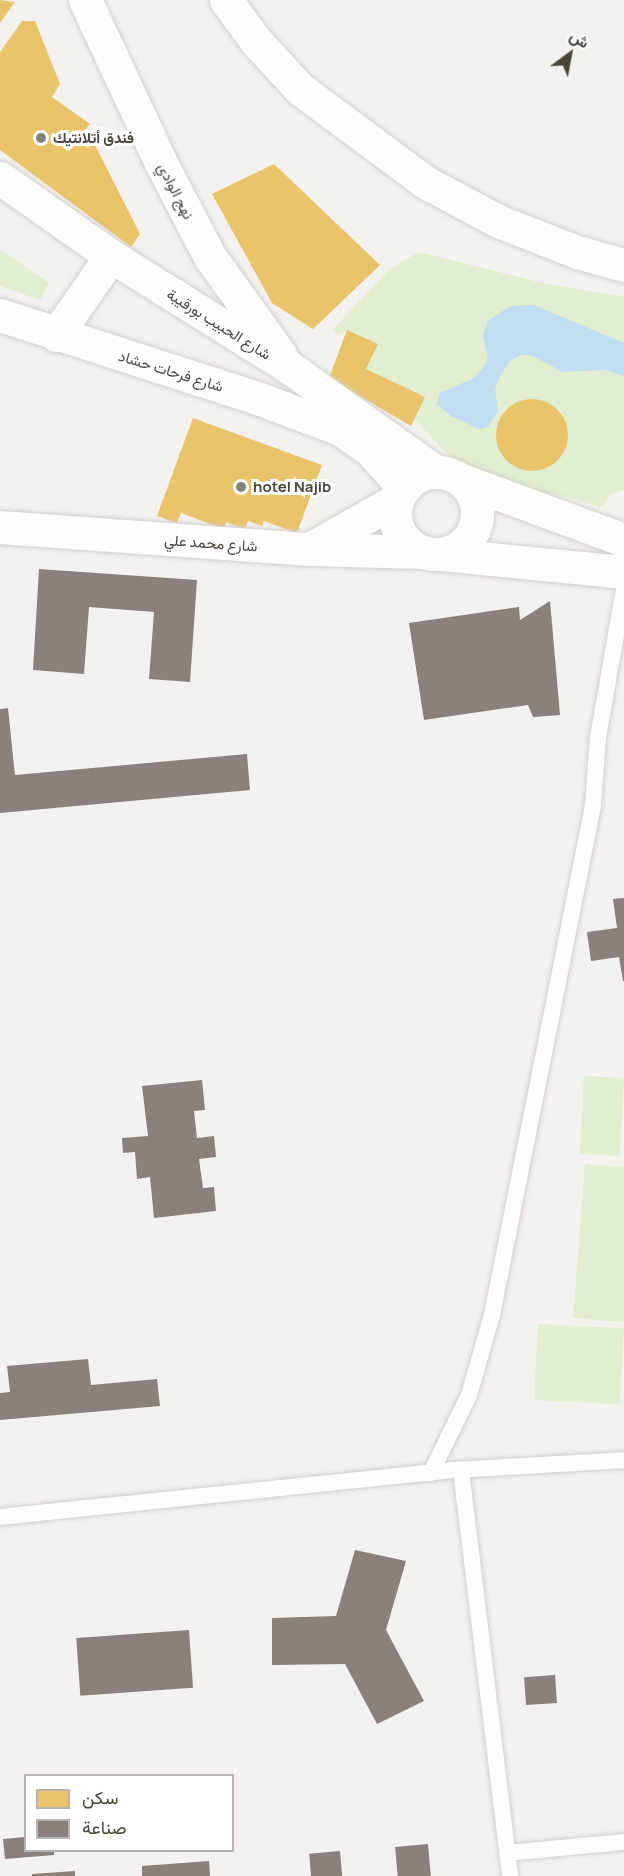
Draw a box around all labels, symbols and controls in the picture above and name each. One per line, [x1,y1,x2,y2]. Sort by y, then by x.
north arrow [540,24,600,84]
text: ش [566,24,594,53]
place label: فندق أتلانتيك [53,129,134,147]
marker: فندق أتلانتيك [34,131,48,145]
street label: نهج الوادي [154,160,198,222]
street label: شارع الحبيب بورقيبة [164,285,274,363]
street label: شارع فرحات حشاد [116,347,226,395]
place label: hotel Najib [253,478,331,496]
marker: hotel Najib [234,480,248,494]
street label: شارع محمد علي [164,531,258,555]
legend [24,1774,234,1852]
text: سكن [82,1785,118,1809]
text: صناعة [82,1815,127,1839]

